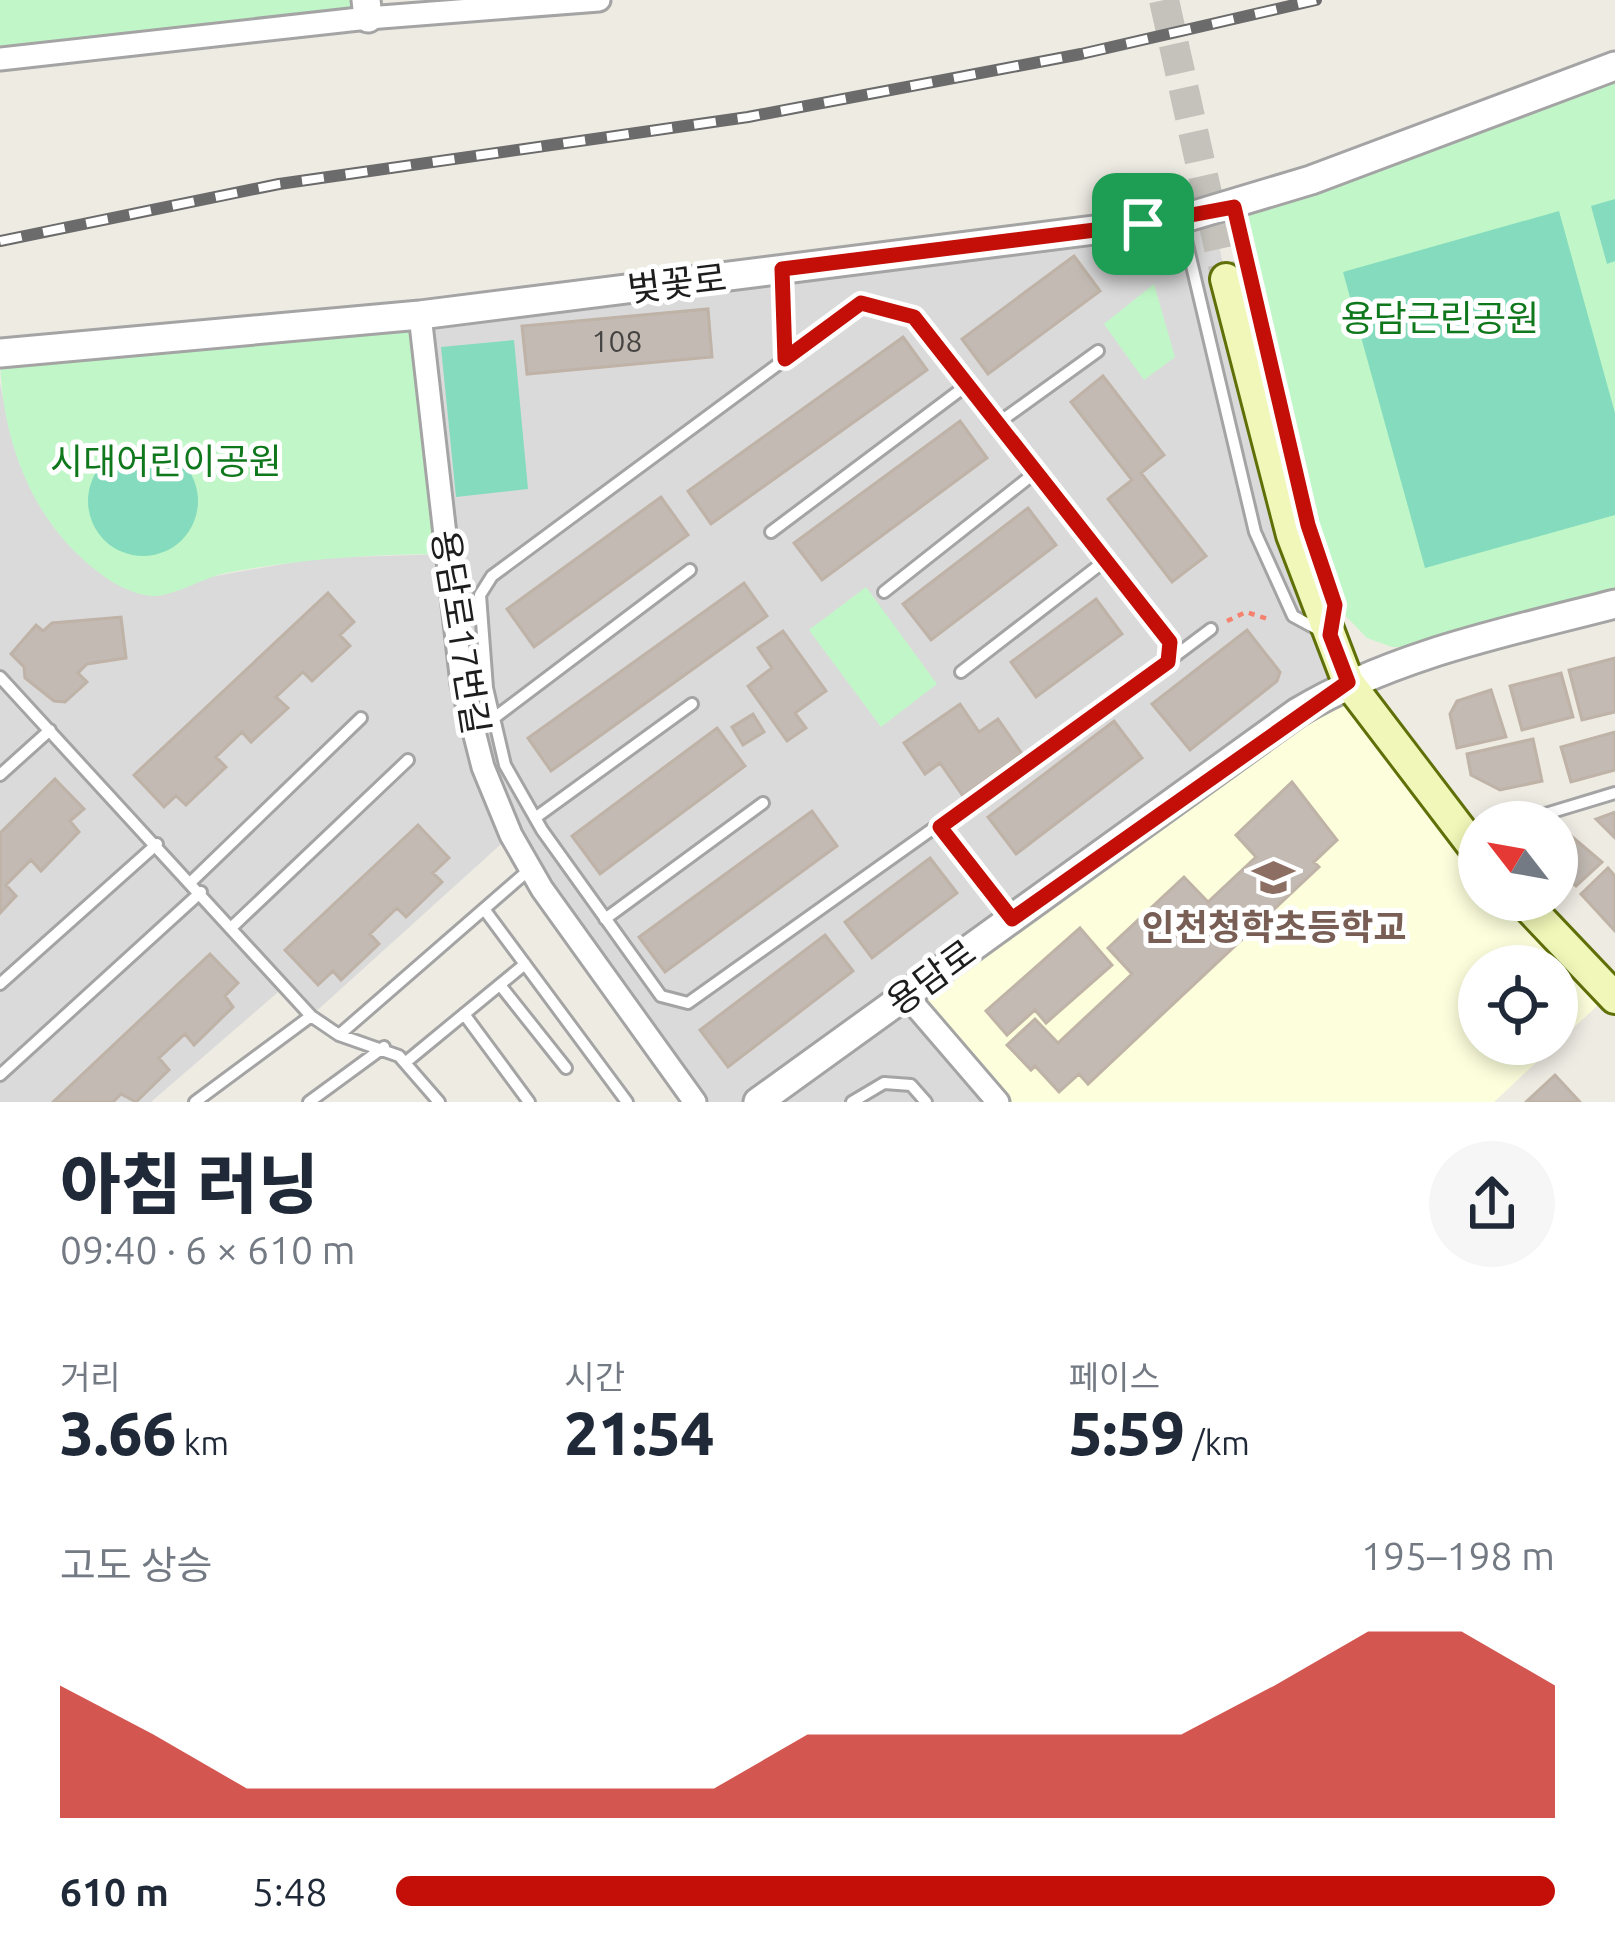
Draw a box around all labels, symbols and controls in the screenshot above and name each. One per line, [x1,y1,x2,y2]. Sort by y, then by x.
pin [1092,173,1194,275]
icon: arrive [1110,191,1176,257]
street label: 벚꽃로 [625,256,729,309]
park label: 용담근린공원 [1341,297,1539,338]
house number: 108 [592,324,642,358]
park label: 시대어린이공원 [50,440,282,481]
street label: 용담로17번길 [425,527,498,737]
north arrow [1458,801,1578,921]
map controls [1458,801,1578,1065]
school or university icon: 인천청학초등학교 [1251,854,1297,900]
place label: 인천청학초등학교 [1142,906,1406,947]
street label: 용담로 [878,931,983,1022]
button: locate [1458,945,1578,1065]
button: share [1429,1141,1555,1267]
text: 아침 러닝 [60,1146,319,1220]
text: 09:40 · 6 × 610 m [60,1228,355,1271]
text: 거리 [60,1358,121,1395]
text: 시간 [564,1358,625,1395]
text: 페이스 [1069,1358,1160,1395]
text: 3.66 [60,1399,176,1466]
text: 21:54 [564,1399,714,1466]
text: 5:59 [1069,1399,1185,1466]
text: km [176,1424,229,1461]
text: /km [1185,1424,1250,1461]
text: 195–198 m [1361,1534,1555,1577]
text: 고도 상승 [60,1543,212,1586]
text: 610 m [60,1870,169,1913]
text: 5:48 [252,1870,328,1913]

